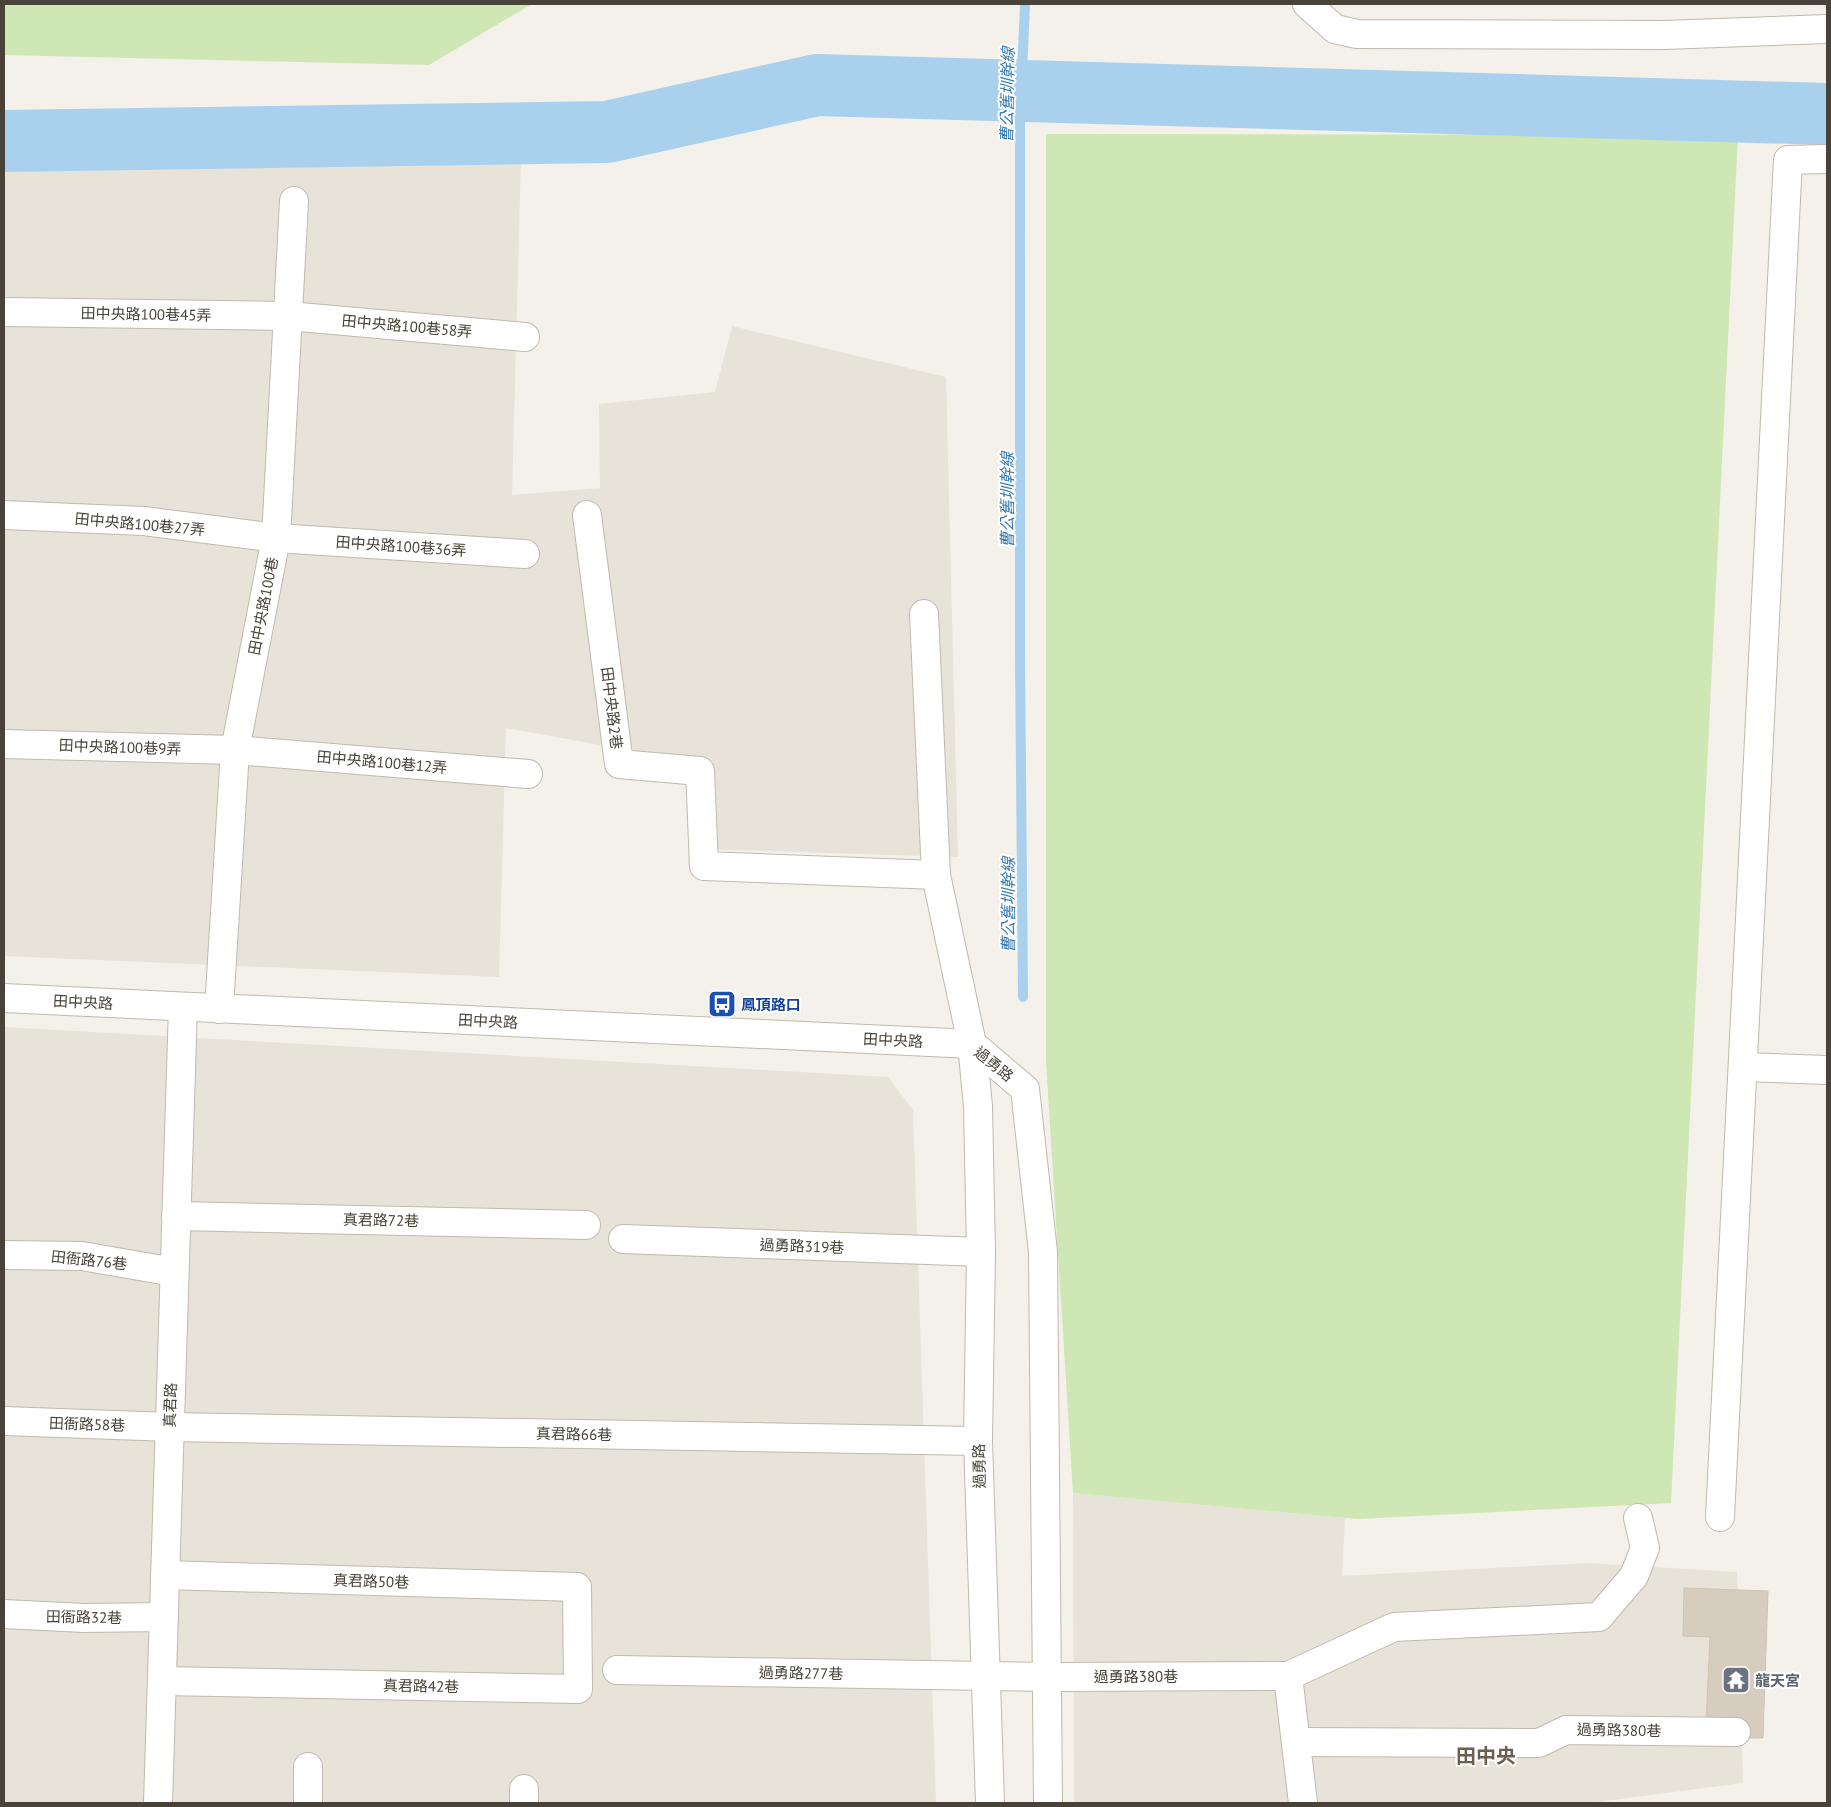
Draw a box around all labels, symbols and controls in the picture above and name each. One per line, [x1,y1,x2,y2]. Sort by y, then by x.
water label: 曹公舊圳幹線 [996,45,1018,143]
street label: 田中央路100巷45弄 [80,303,212,325]
street label: 田中央路100巷58弄 [341,311,473,341]
water label: 曹公舊圳幹線 [997,450,1017,548]
street label: 田中央路100巷27弄 [74,509,206,539]
street label: 田中央路100巷36弄 [335,532,467,560]
street label: 田中央路100巷 [244,555,282,657]
street label: 田中央路2巷 [598,666,626,750]
street label: 田中央路100巷9弄 [58,735,182,759]
street label: 田中央路100巷12弄 [316,747,448,777]
water label: 曹公舊圳幹線 [998,855,1018,953]
bus stop icon: 鳳頂路口 [707,989,737,1019]
street label: 田中央路 [53,991,113,1013]
place label: 鳳頂路口 [741,995,801,1014]
street label: 田中央路 [458,1010,518,1032]
street label: 田中央路 [863,1029,923,1051]
street label: 過勇路 [971,1042,1017,1086]
street label: 真君路72巷 [343,1210,419,1230]
street label: 過勇路319巷 [759,1235,845,1257]
street label: 田衙路76巷 [50,1247,128,1273]
street label: 真君路 [160,1382,180,1428]
street label: 田衙路58巷 [49,1413,125,1435]
street label: 真君路66巷 [536,1424,612,1444]
street label: 過勇路 [969,1443,989,1489]
street label: 真君路50巷 [333,1570,409,1592]
street label: 田衙路32巷 [46,1607,122,1627]
street label: 過勇路277巷 [759,1663,843,1683]
temple icon: 龍天宮 [1721,1665,1751,1695]
street label: 過勇路380巷 [1094,1667,1178,1686]
place label: 龍天宮 [1755,1671,1800,1690]
street label: 真君路42巷 [383,1676,459,1696]
street label: 過勇路380巷 [1577,1720,1661,1740]
district label: 田中央 [1456,1743,1516,1769]

